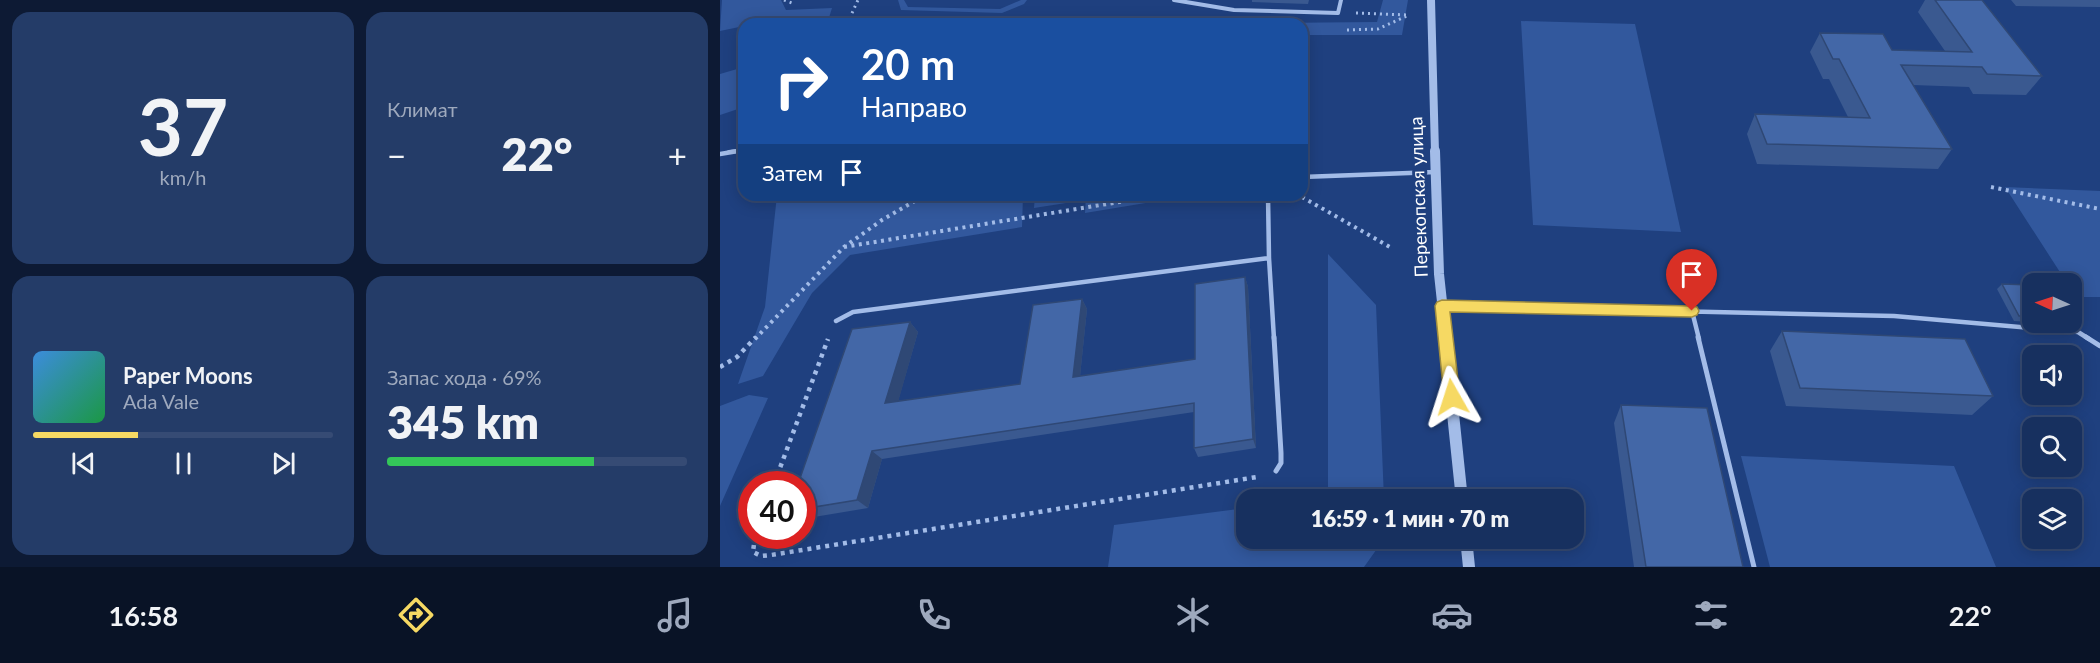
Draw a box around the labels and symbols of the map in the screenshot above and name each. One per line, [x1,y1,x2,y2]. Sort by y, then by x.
street label: Перекопская улица [1404,116,1432,278]
pin [1666,249,1717,311]
north arrow [2022,273,2082,333]
position arrow [1420,365,1484,429]
speed limit sign: 40 [738,471,816,549]

